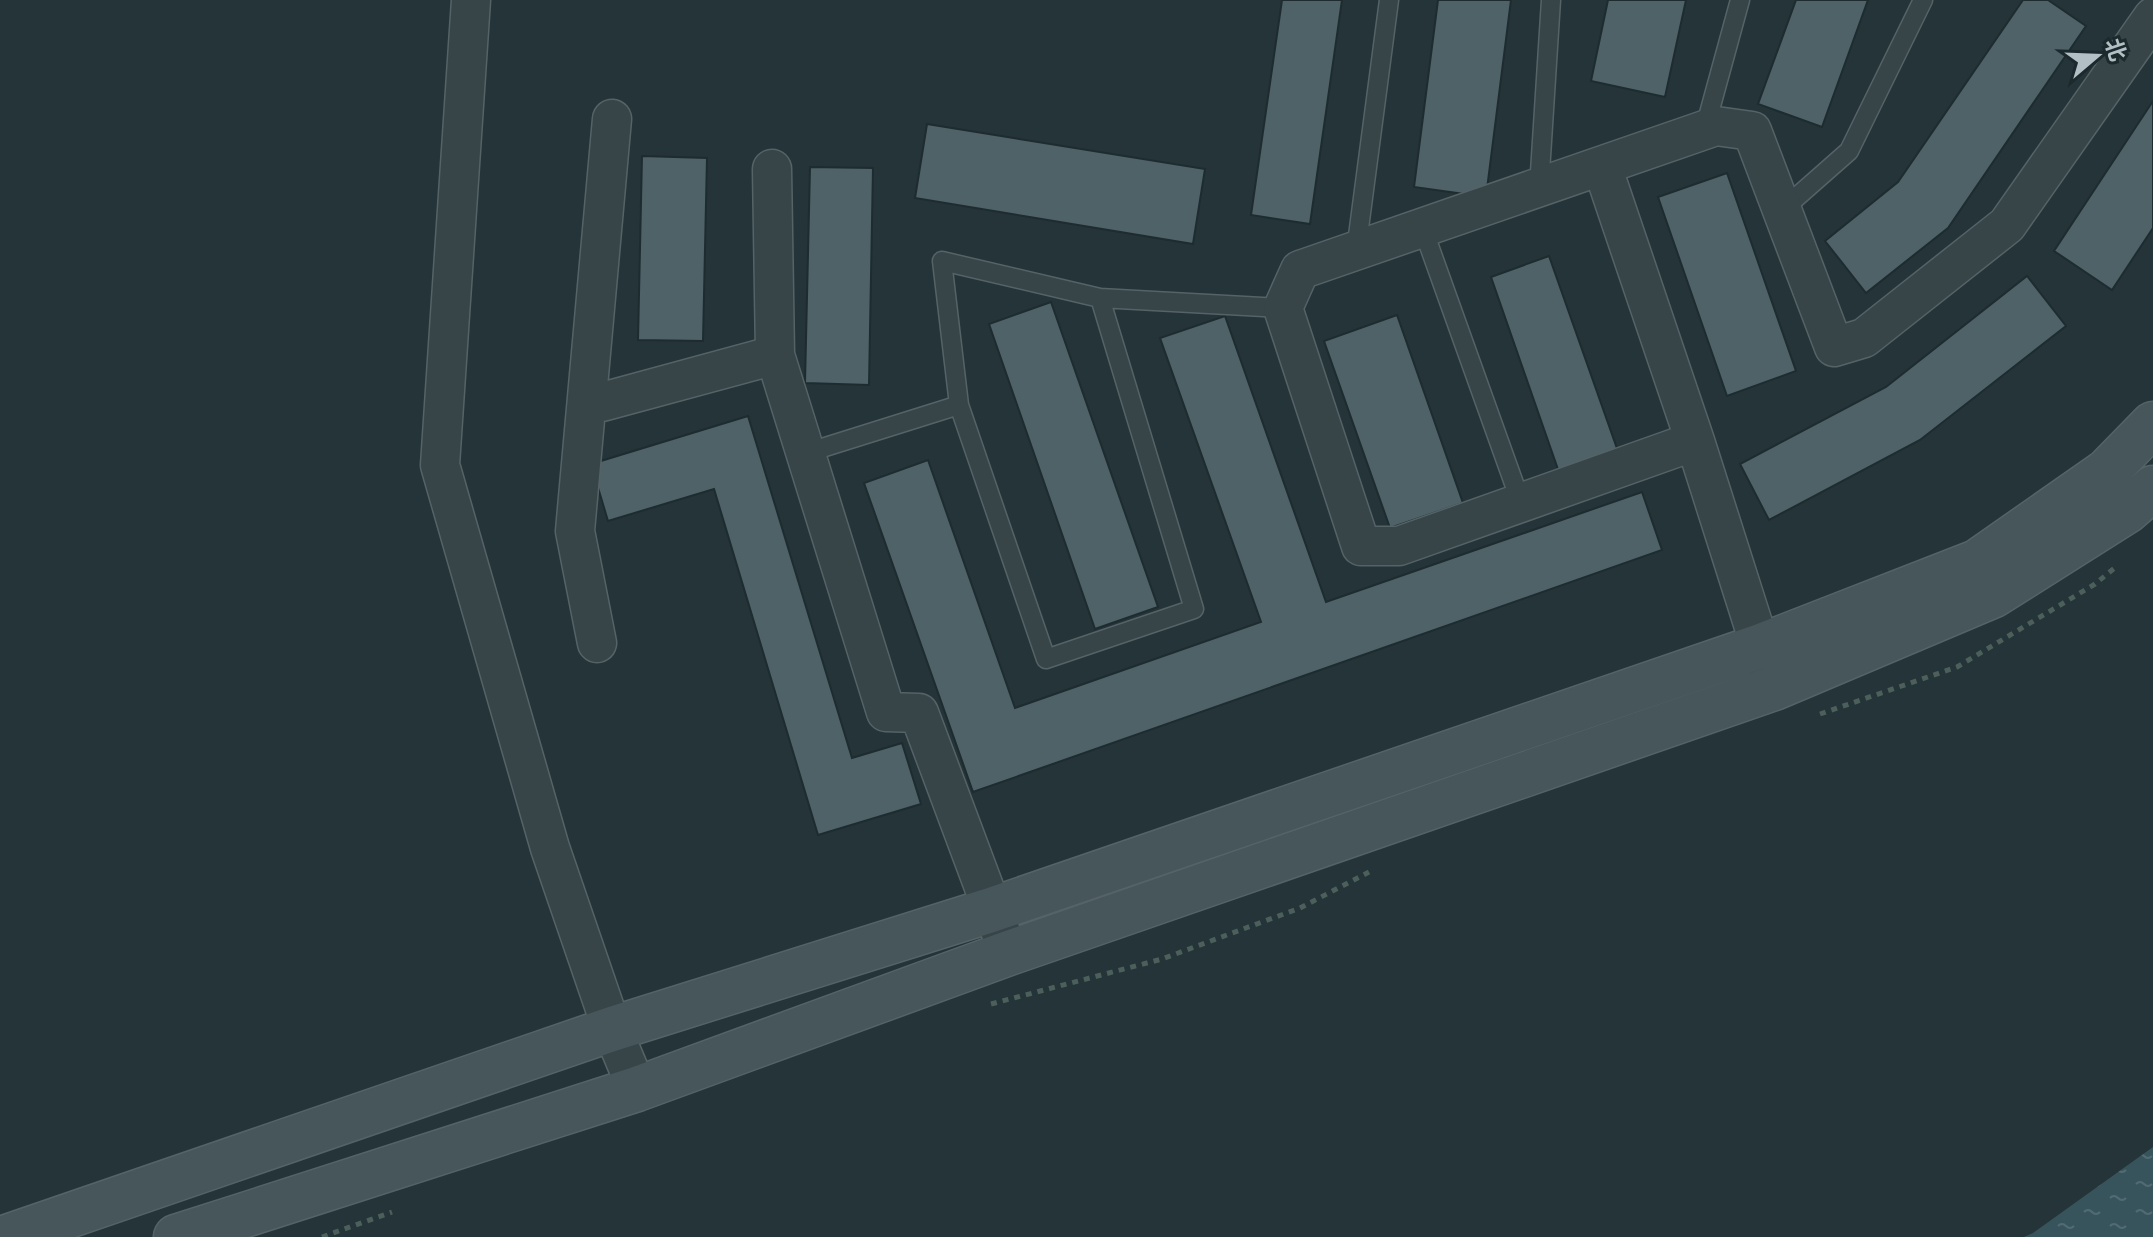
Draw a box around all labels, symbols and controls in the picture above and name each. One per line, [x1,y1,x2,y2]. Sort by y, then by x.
north arrow [2057,16,2137,96]
text: 北 [2100,35,2131,64]

